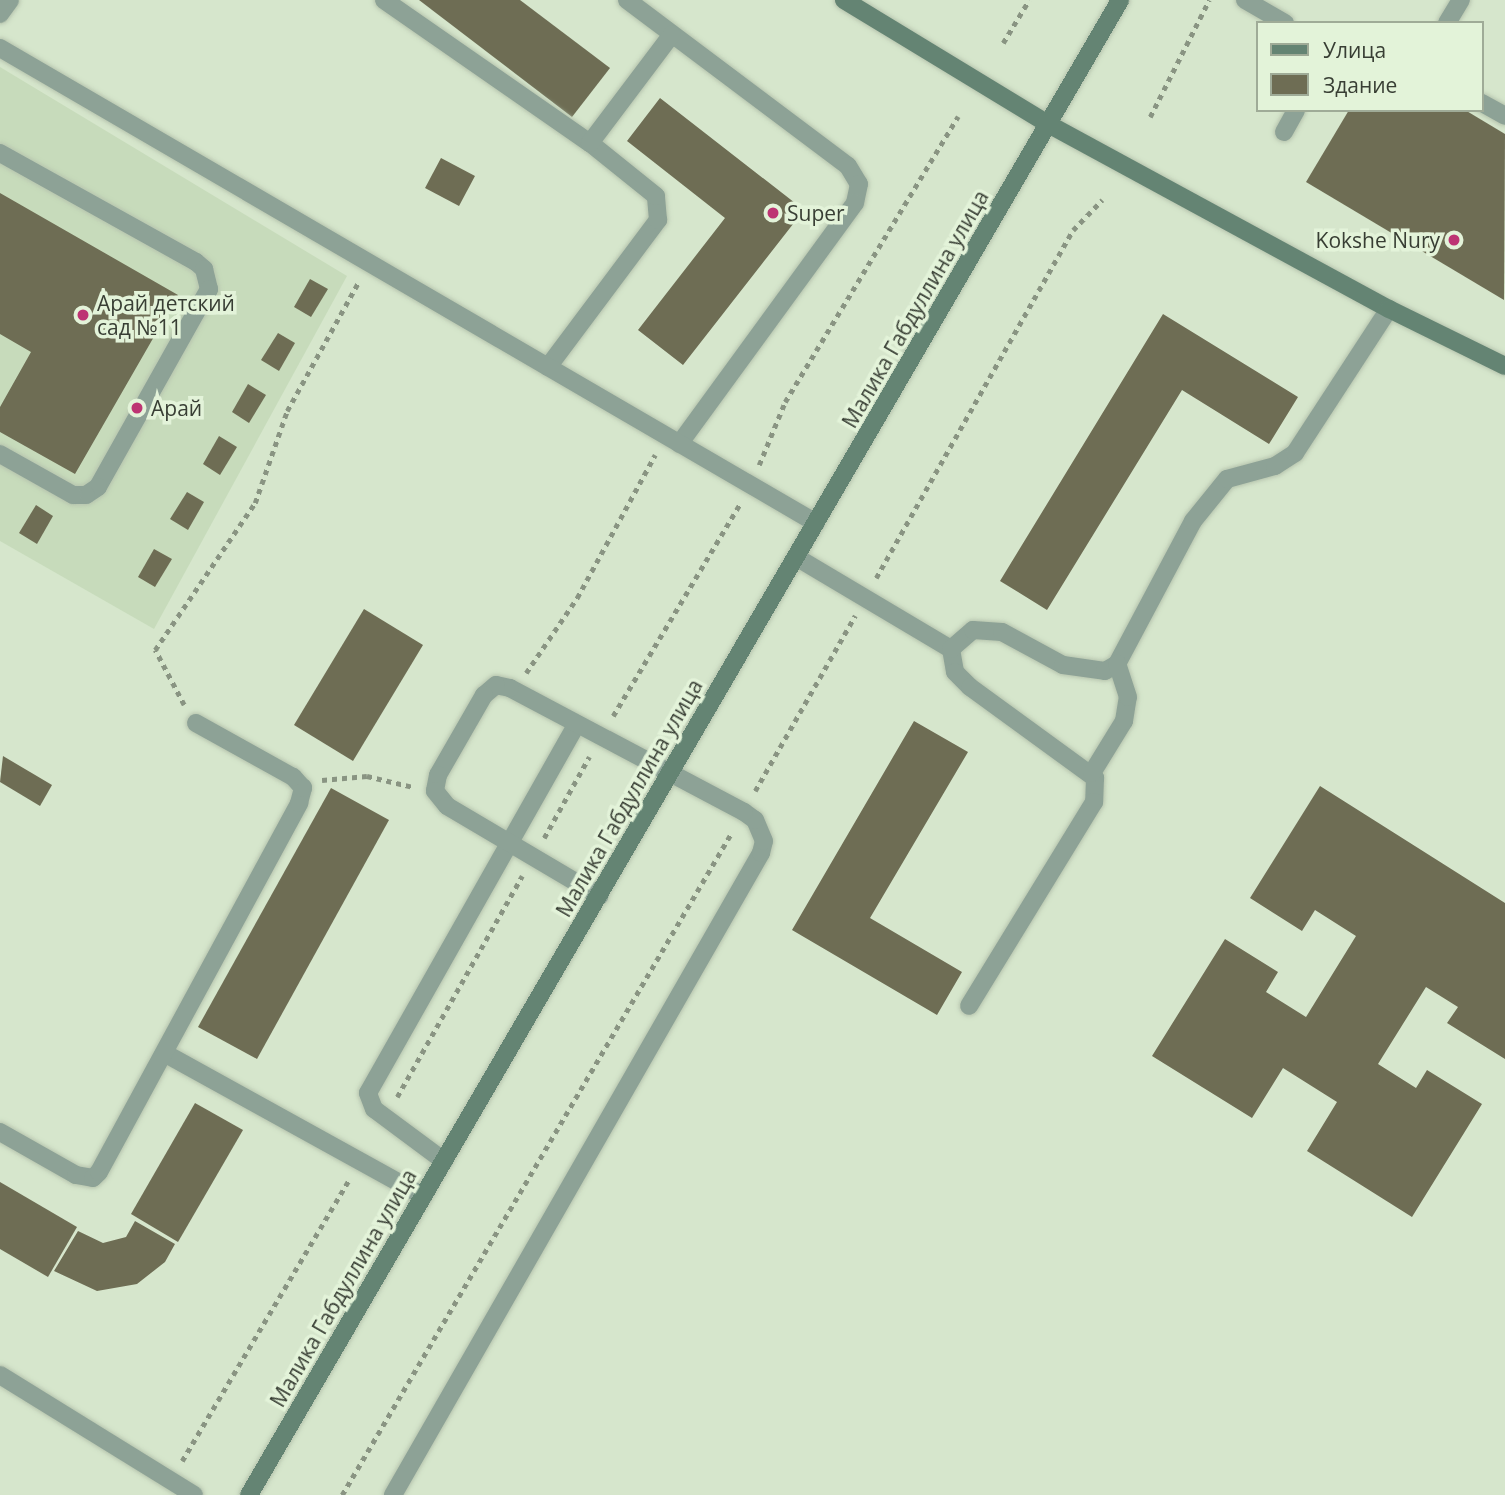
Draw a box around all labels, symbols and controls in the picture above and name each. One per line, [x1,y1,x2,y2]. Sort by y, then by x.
legend [1256,21,1484,112]
text: Улица [1323,36,1386,64]
text: Здание [1323,71,1397,99]
street label: Малика Габдуллина улица [837,186,993,432]
place label: Super [787,200,845,226]
marker: Super [765,205,781,221]
place label: Kokshe Nury [1316,227,1440,253]
marker: Kokshe Nury [1446,232,1462,248]
place label: Арай детский сад №11 [97,290,235,340]
marker: Арай детский сад №11 [75,307,91,323]
place label: Арай [151,395,202,421]
marker: Арай [129,400,145,416]
street label: Малика Габдуллина улица [551,675,707,921]
street label: Малика Габдуллина улица [265,1165,421,1411]

